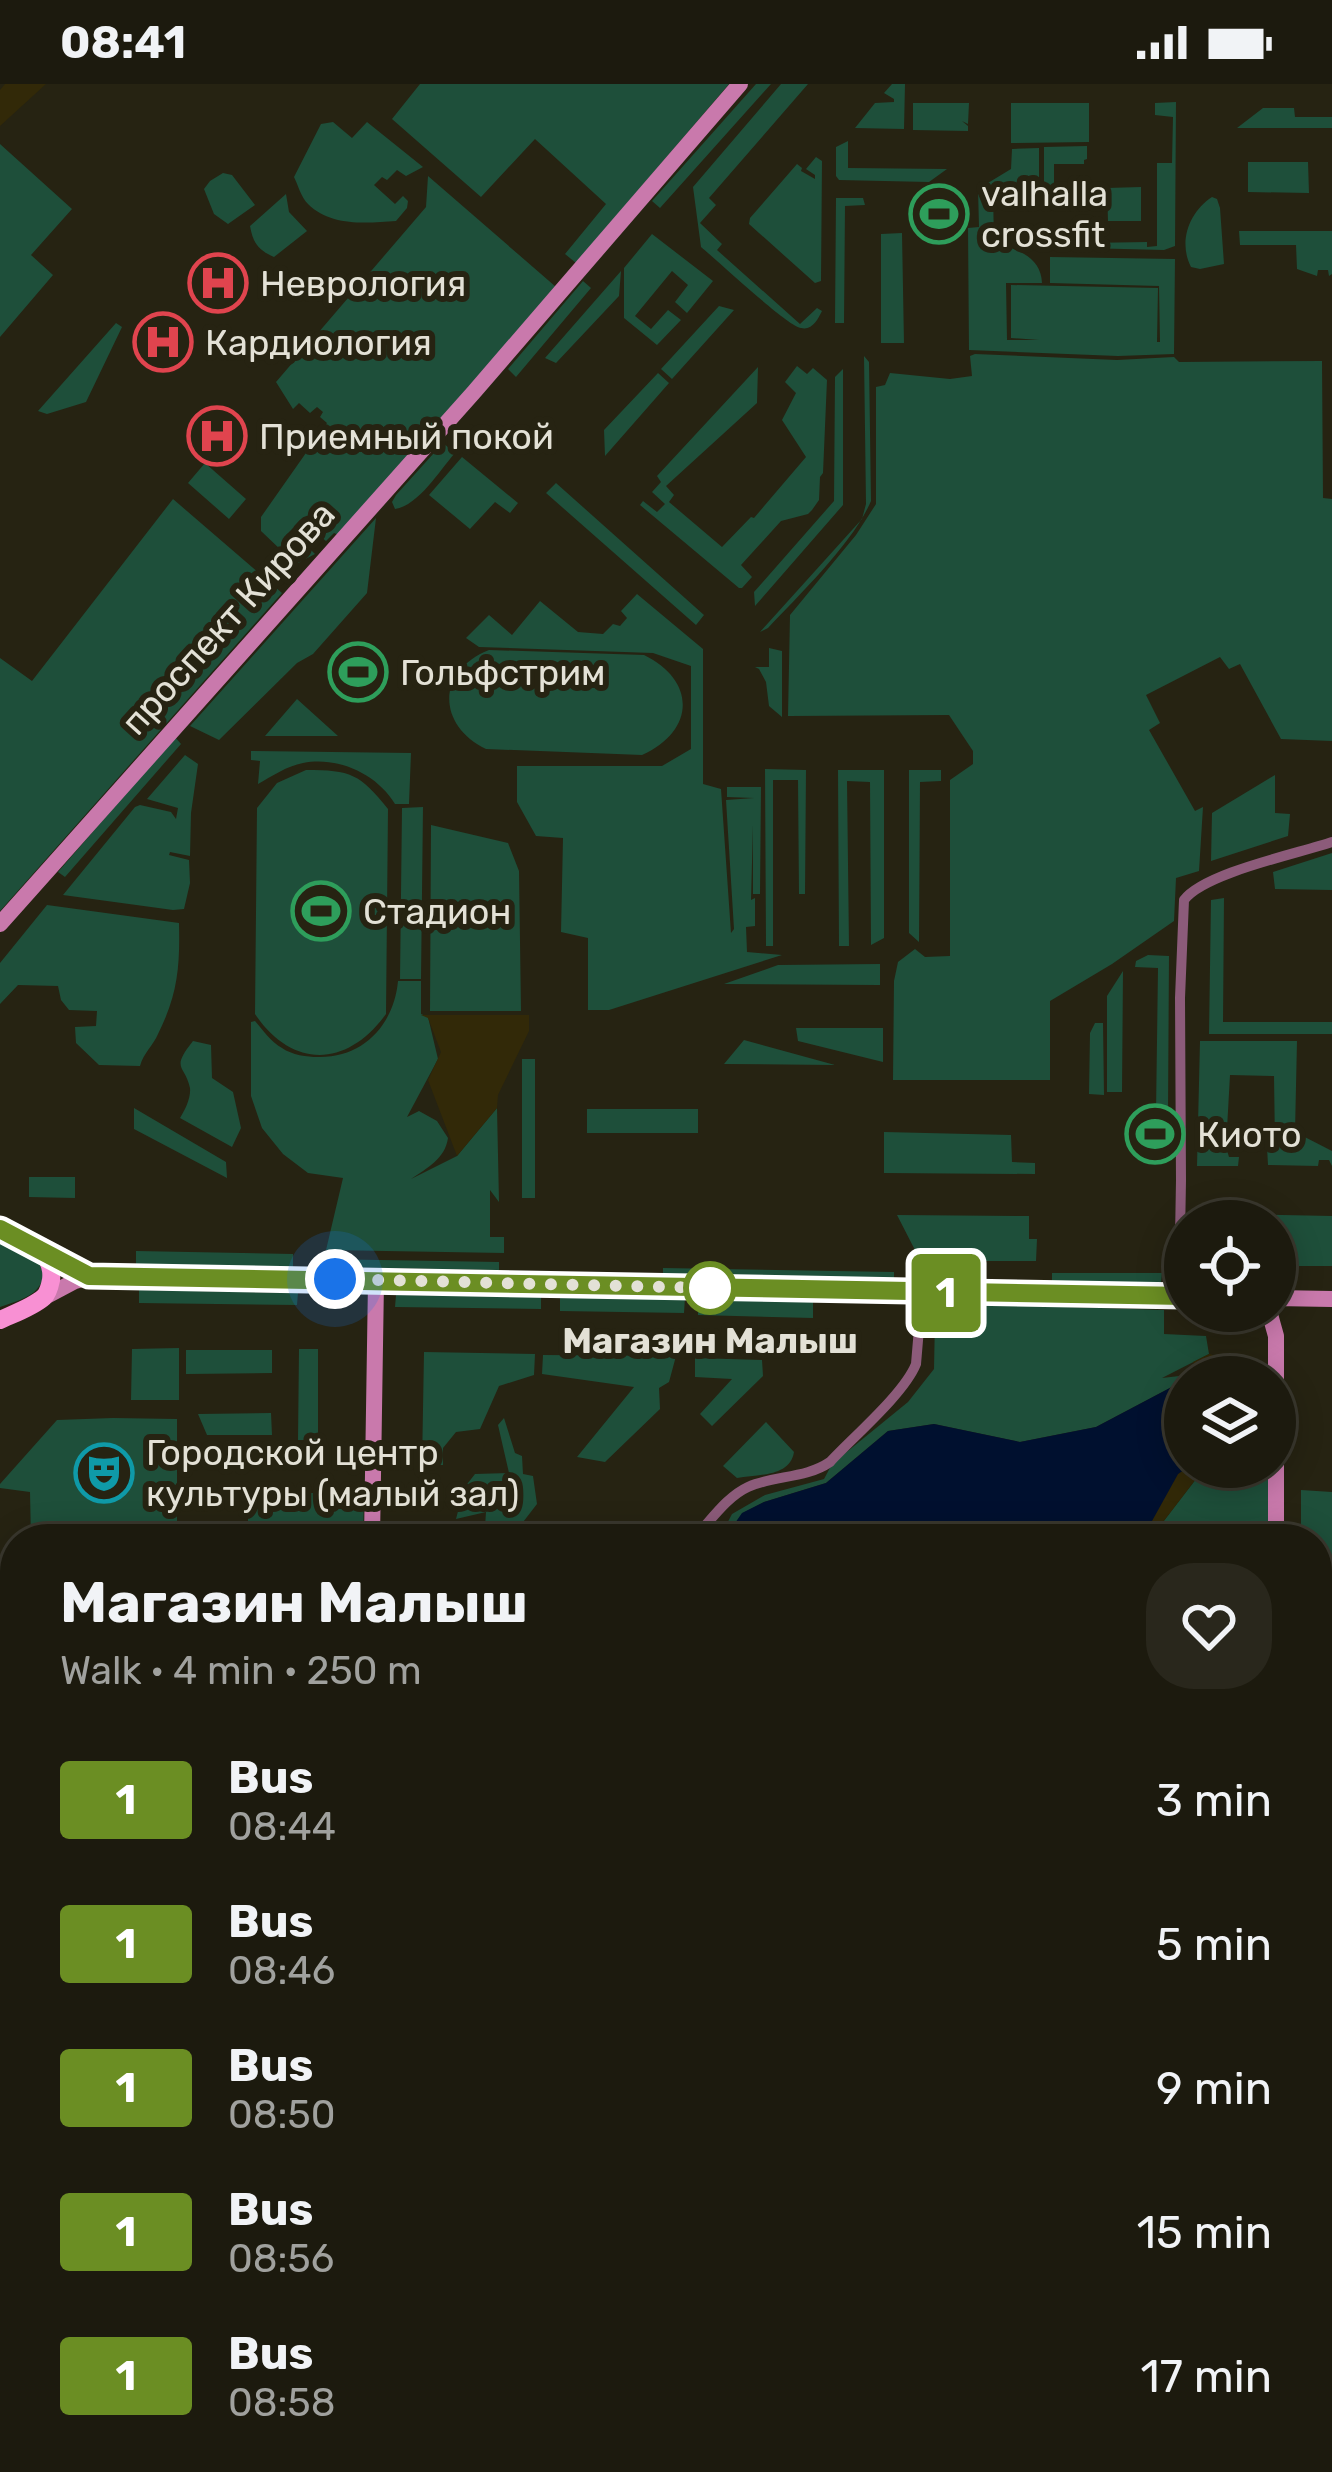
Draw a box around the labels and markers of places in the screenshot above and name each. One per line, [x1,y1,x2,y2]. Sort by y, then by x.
place label: valhalla crossfit [981,172,1108,256]
sports icon: valhalla crossfit [908,183,970,245]
hospital icon: Неврология [187,252,249,314]
place label: Неврология [260,262,466,305]
hospital icon: Кардиология [132,311,194,373]
place label: Кардиология [205,321,432,364]
hospital icon: Приемный покой [186,405,248,467]
place label: Приемный покой [259,415,554,458]
sports icon: Гольфстрим [327,641,389,703]
place label: Гольфстрим [400,651,606,694]
sports icon: Стадион [290,880,352,942]
place label: Стадион [363,890,511,933]
sports icon: Киото [1124,1103,1186,1165]
place label: Киото [1197,1113,1302,1156]
marker: Магазин Малыш [685,1263,735,1313]
place label: Магазин Малыш [562,1319,858,1362]
place label: Городской центр культуры (малый зал) [146,1431,519,1515]
theatre icon: Городской центр культуры (малый зал) [73,1442,135,1504]

